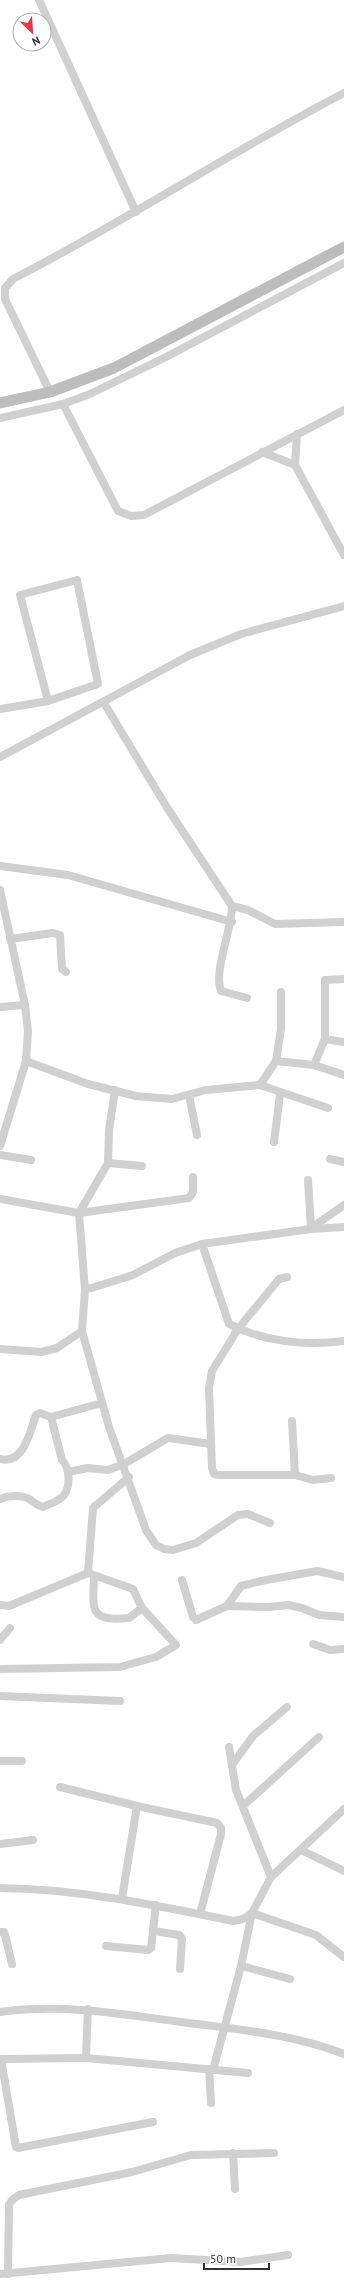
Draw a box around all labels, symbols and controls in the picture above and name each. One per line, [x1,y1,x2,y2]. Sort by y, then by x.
north arrow [12,12,52,52]
text: N [30,33,42,49]
scale bar [204,2245,269,2271]
text: 50 m [210,2251,236,2266]

